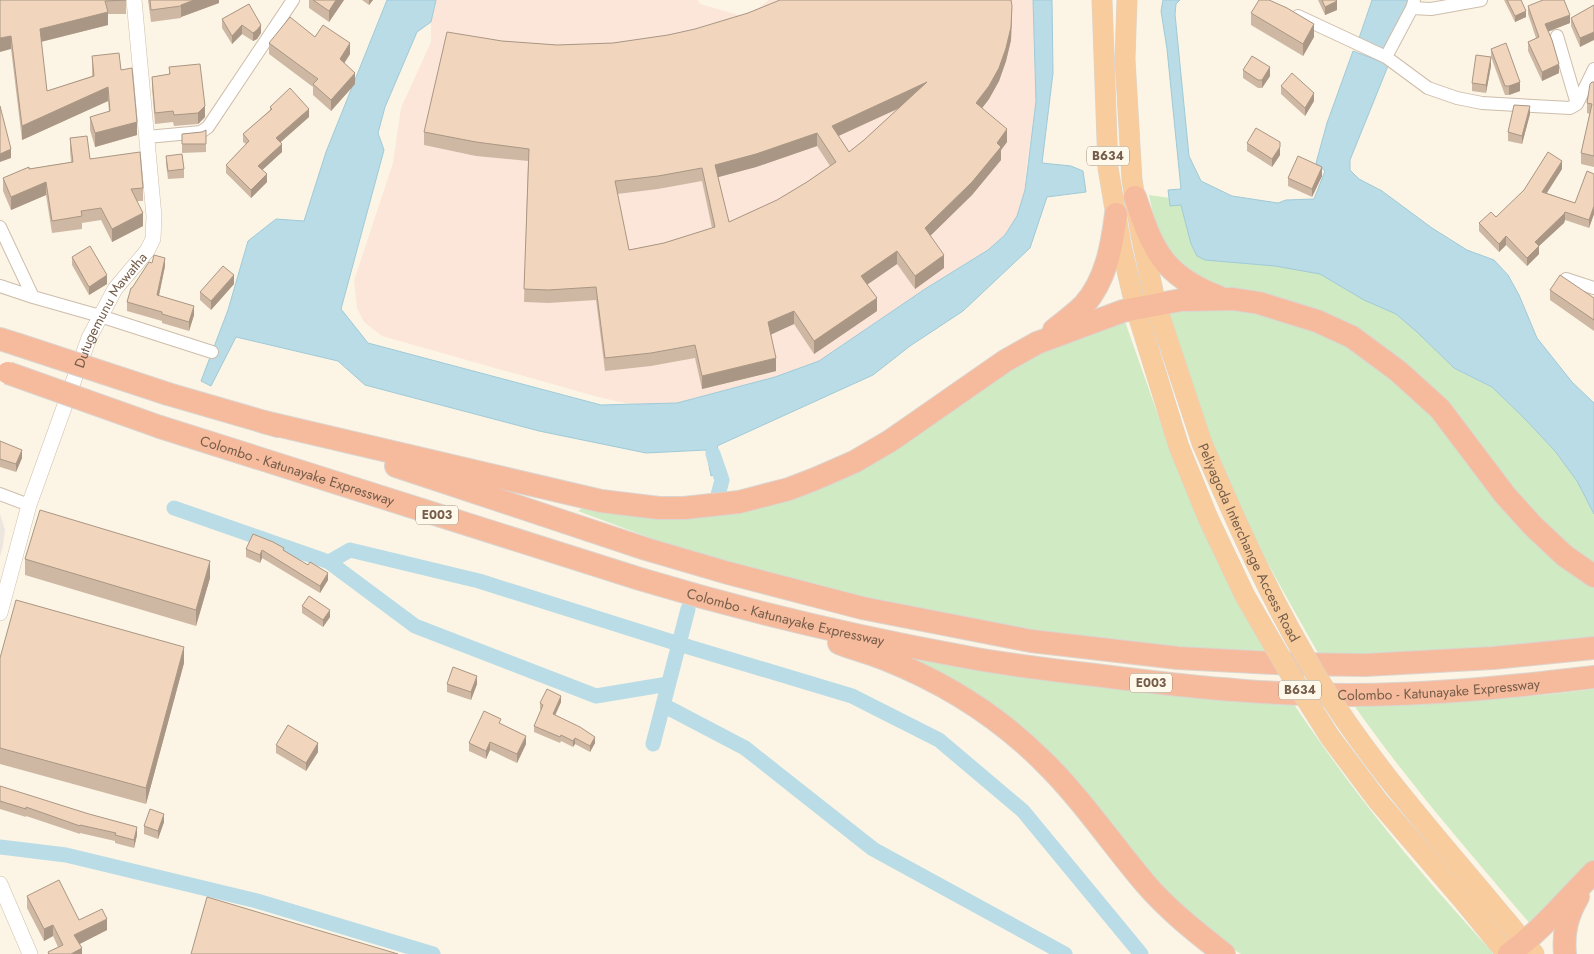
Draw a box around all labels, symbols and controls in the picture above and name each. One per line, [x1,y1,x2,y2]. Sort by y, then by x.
road number: B634 [1087,146,1129,166]
street label: Dutugemunu Mawatha [69,248,152,371]
street label: Colombo - Katunayake Expressway [198,430,398,511]
street label: Peliyagoda Interchange Access Road [1193,440,1305,646]
road number: E003 [416,506,458,524]
street label: Colombo - Katunayake Expressway [684,583,887,651]
street label: Colombo - Katunayake Expressway [1337,673,1542,705]
road number: E003 [1130,674,1172,692]
road number: B634 [1279,680,1321,700]

